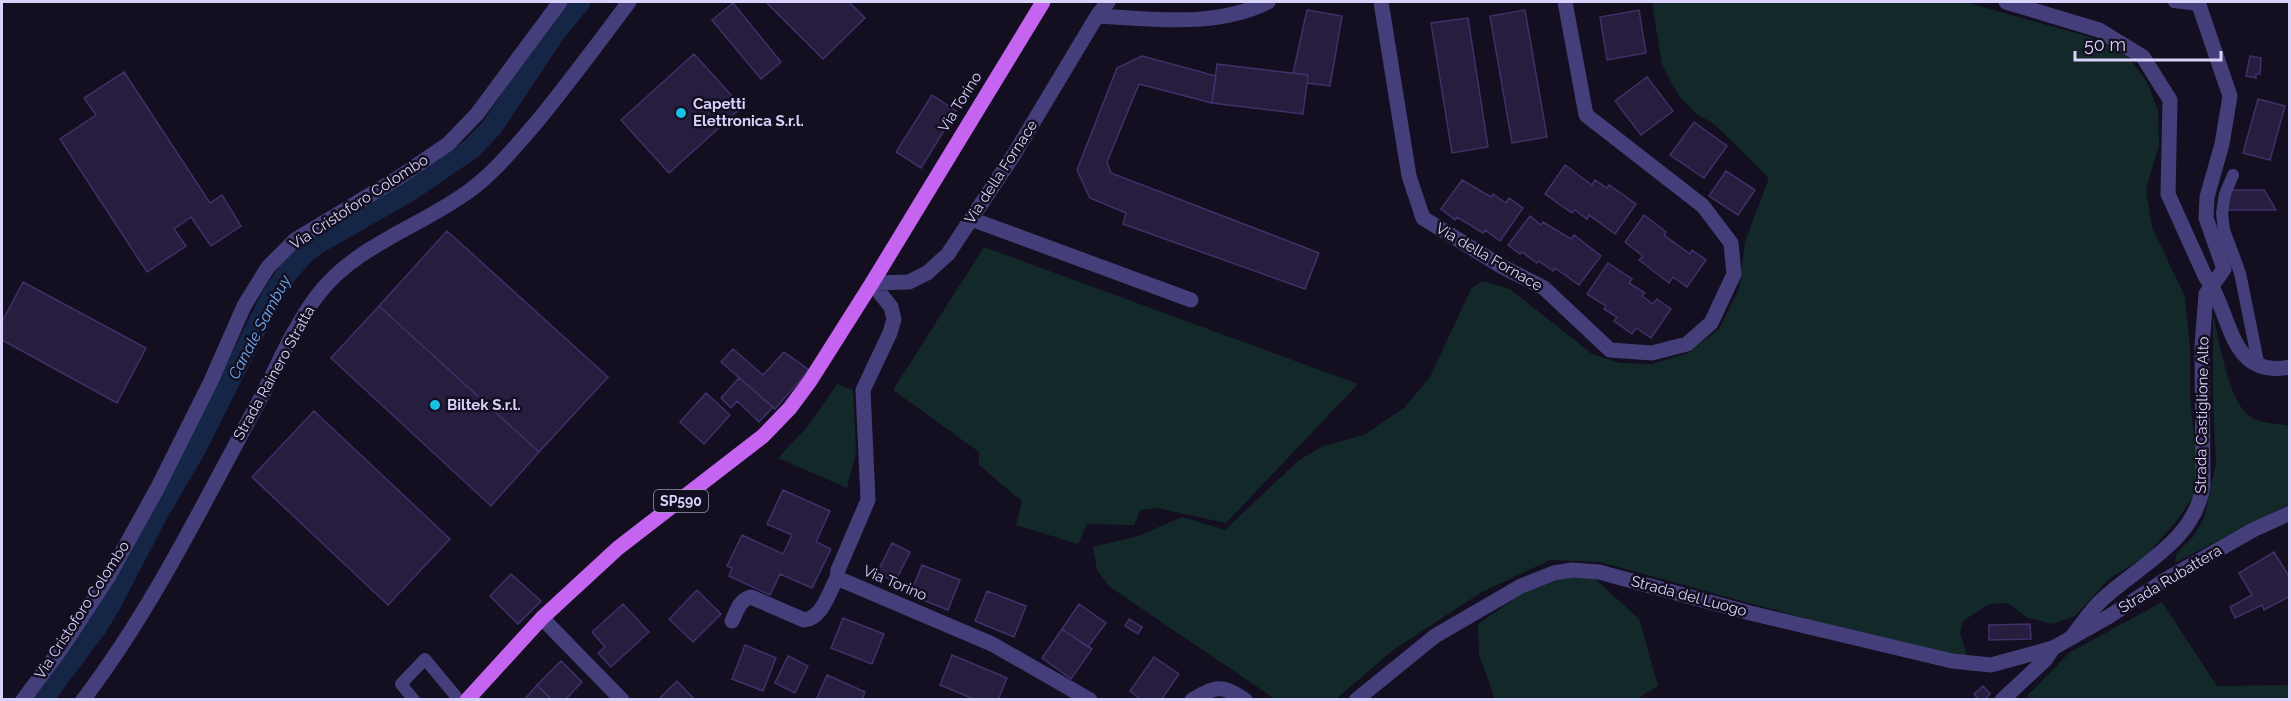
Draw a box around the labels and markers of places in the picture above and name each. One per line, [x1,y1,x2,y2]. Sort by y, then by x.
place label: Capetti Elettronica S.r.l. [693,95,804,130]
marker: Capetti Elettronica S.r.l. [674,106,688,120]
place label: Biltek S.r.l. [447,396,521,414]
marker: Biltek S.r.l. [428,398,442,412]

